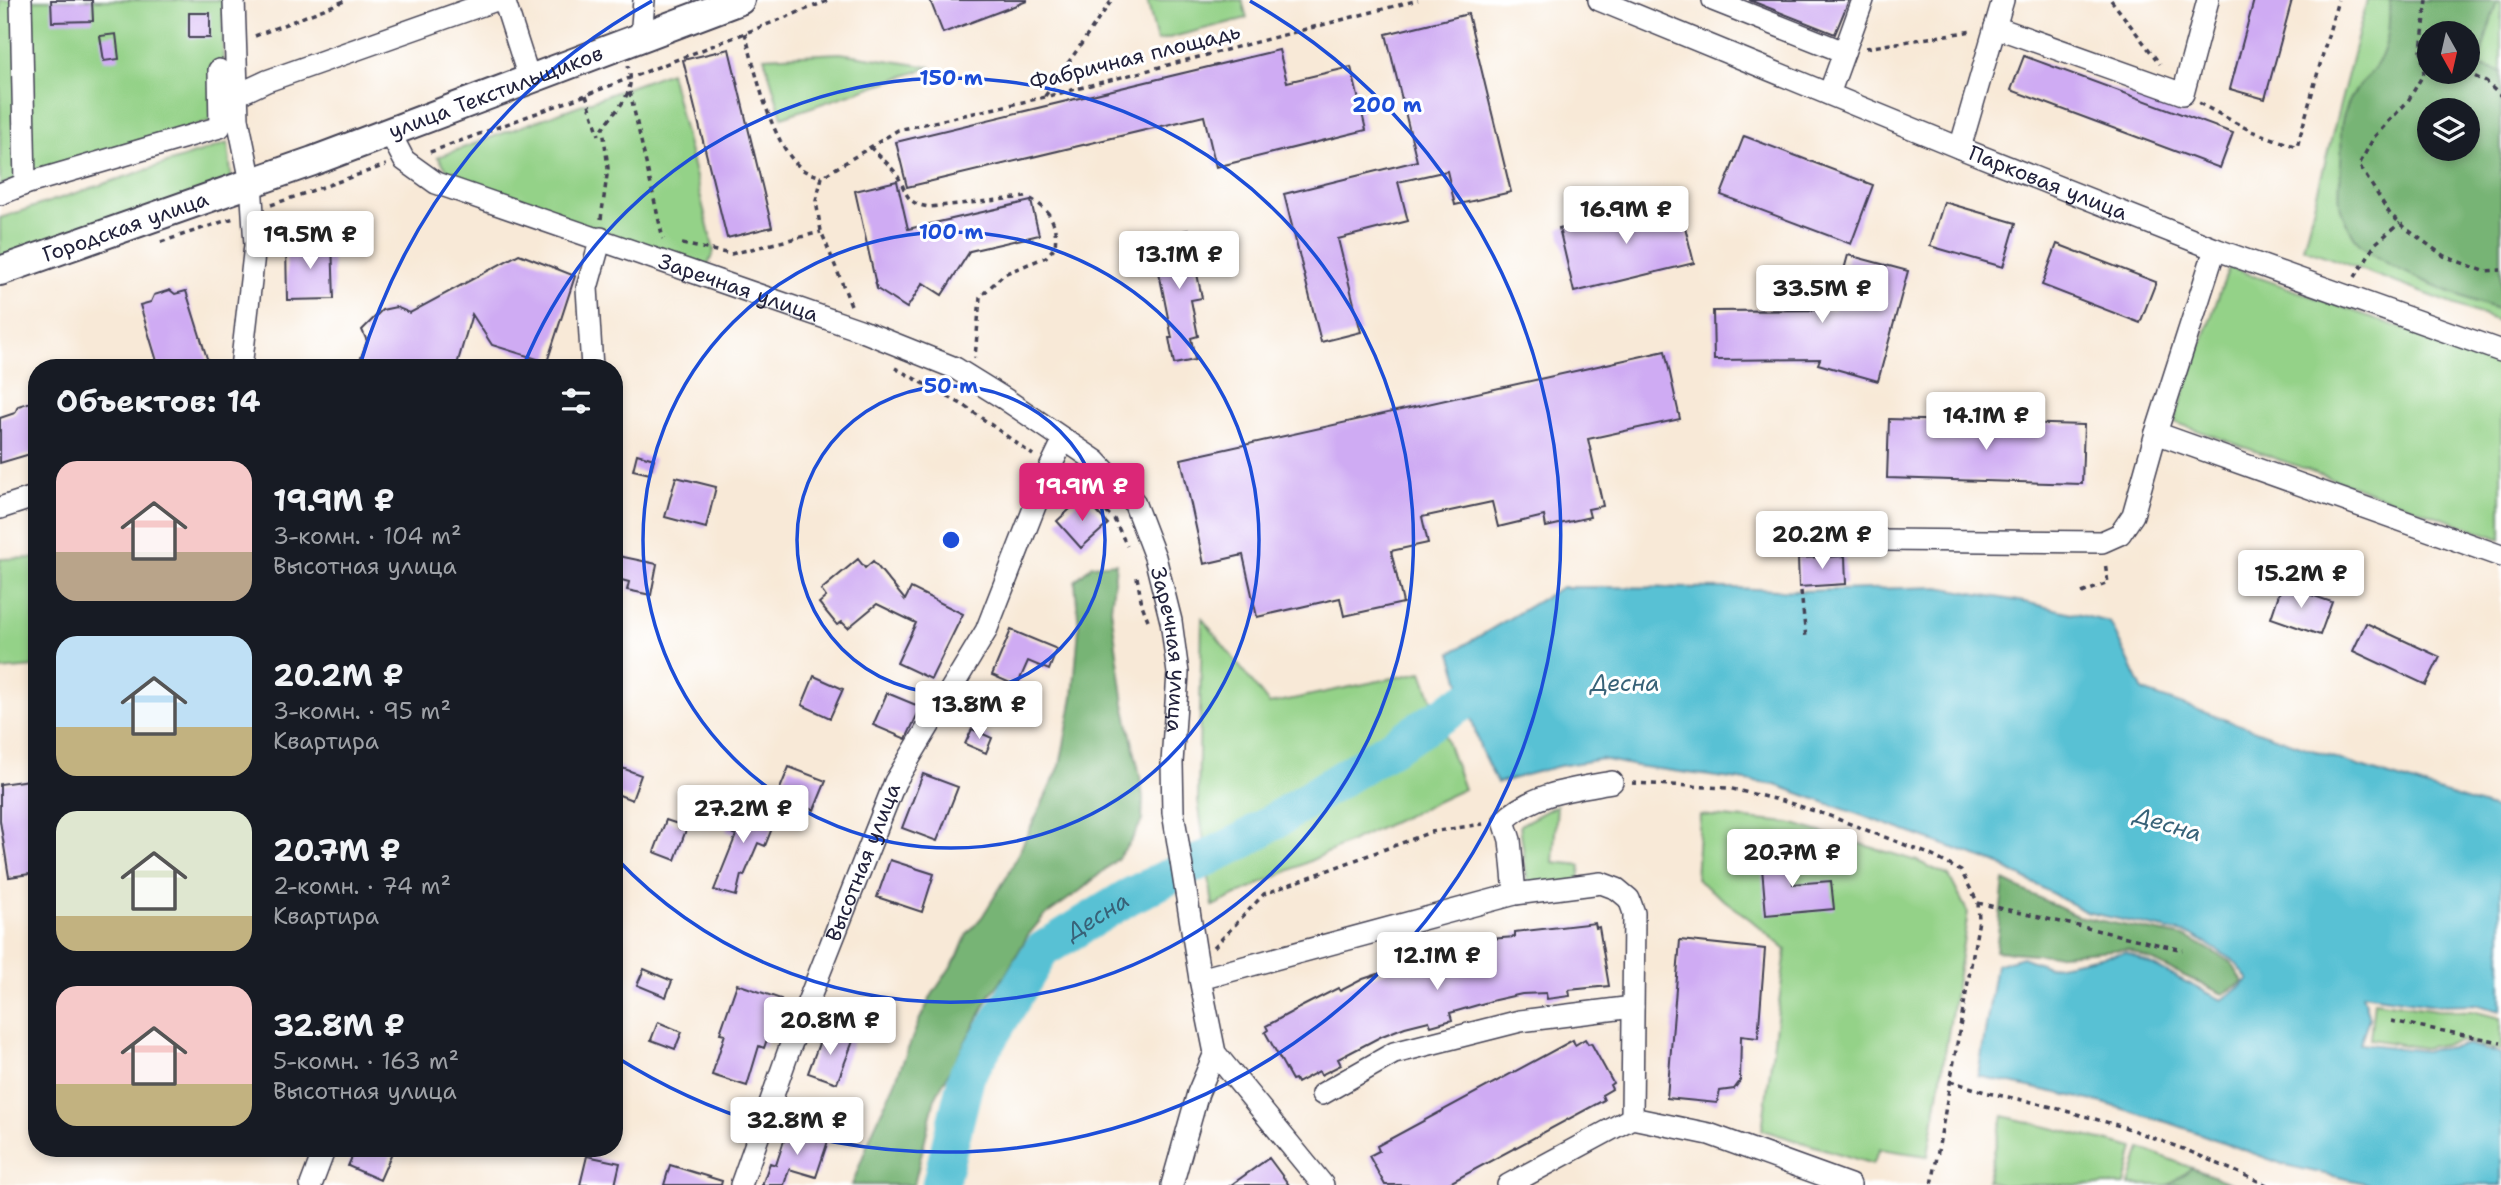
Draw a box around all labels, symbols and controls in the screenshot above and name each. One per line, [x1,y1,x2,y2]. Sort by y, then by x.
street label: Фабричная площадь [1027,17,1243,97]
north arrow [2417,21,2480,84]
map controls [2417,21,2480,161]
street label: улица Текстильщиков [385,39,607,145]
text: 150 m [919,64,983,92]
text: 200 m [1352,91,1422,119]
button: layers [2417,98,2480,161]
street label: Парковая улица [1965,139,2132,227]
street label: Городская улица [39,185,212,269]
pin: 16.9M ₽ [1561,187,1691,246]
text: 16.9M ₽ [1580,194,1672,224]
pin: 19.5M ₽ [245,212,375,271]
text: 100 m [919,218,983,246]
text: 19.5M ₽ [263,219,357,249]
pin: 13.1M ₽ [1114,232,1244,291]
text: 13.1M ₽ [1135,239,1223,269]
street label: Заречная улица [655,247,822,329]
pin: 33.5M ₽ [1757,266,1887,325]
text: 33.5M ₽ [1772,273,1872,303]
text: 50 m [924,372,978,400]
text: Объектов: 14 [56,381,261,422]
icon: filters [557,382,595,420]
pin: 14.1M ₽ [1921,392,2051,452]
text: 14.1M ₽ [1942,400,2030,430]
pin: 19.9M ₽ [1017,463,1147,523]
text: 19.9M ₽ [1035,471,1129,501]
text: 19.9M ₽ [273,480,395,521]
icon: home [112,489,196,573]
pin: 20.2M ₽ [1757,512,1887,571]
text: 20.2M ₽ [1772,519,1872,549]
text: 3-комн. · 104 m² [273,521,462,551]
centre of rings [939,528,963,552]
pin: 15.2M ₽ [2236,550,2366,610]
text: Высотная улица [273,551,457,581]
text: 15.2M ₽ [2254,558,2348,588]
street label: Заречная улица [1144,564,1192,734]
text: 20.2M ₽ [273,655,404,696]
icon: home [112,664,196,748]
water label: Десна [1588,668,1660,698]
pin: 13.8M ₽ [914,682,1044,741]
text: 13.8M ₽ [931,689,1027,719]
text: 3-комн. · 95 m² [273,696,451,726]
text: Квартира [273,726,379,756]
street label: Высотная улица [819,779,907,946]
pin: 27.2M ₽ [678,786,808,845]
text: 27.2M ₽ [693,793,793,823]
water label: Десна [2129,799,2205,848]
text: 20.7M ₽ [273,830,401,871]
pin: 20.7M ₽ [1727,830,1857,889]
text: 20.7M ₽ [1743,837,1841,867]
icon: home [112,839,196,923]
text: 2-комн. · 74 m² [273,871,451,901]
water label: Десна [1058,885,1135,948]
text: Квартира [273,901,379,931]
pin: 12.1M ₽ [1372,932,1502,992]
text: 12.1M ₽ [1393,940,1481,970]
pin: 20.8M ₽ [765,998,895,1057]
text: 32.8M ₽ [273,1005,405,1046]
text: 20.8M ₽ [780,1005,880,1035]
icon: home [112,1014,196,1098]
text: 5-комн. · 163 m² [273,1046,459,1076]
text: Высотная улица [273,1076,457,1106]
pin: 32.8M ₽ [732,1098,862,1157]
text: 32.8M ₽ [746,1105,848,1135]

